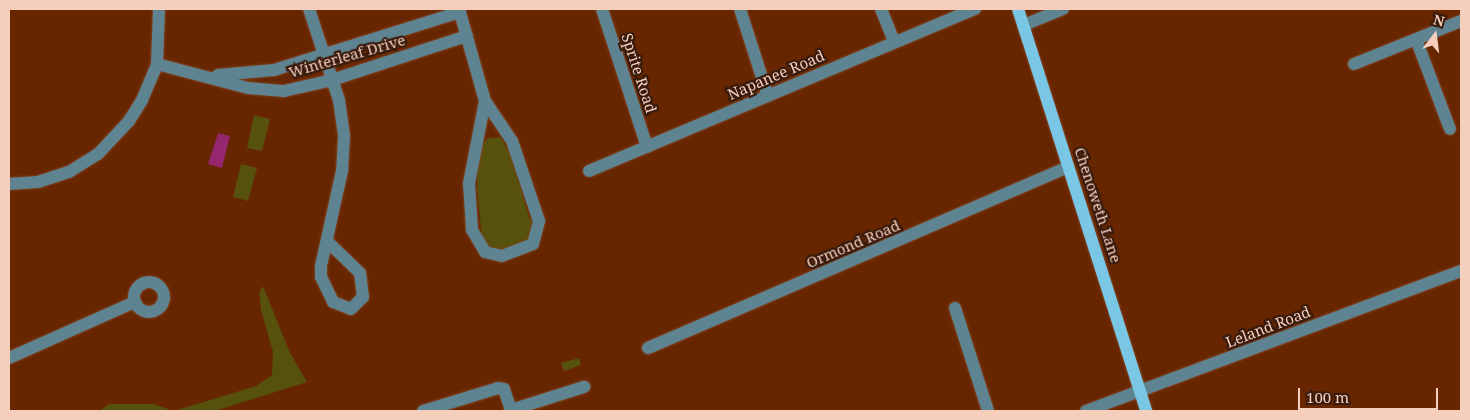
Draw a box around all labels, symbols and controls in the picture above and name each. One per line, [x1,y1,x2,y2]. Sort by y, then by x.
text: N [1431,9,1447,31]
north arrow [1410,10,1460,60]
street label: Winterleaf Drive [287,31,407,81]
street label: Sprite Road [618,31,660,115]
street label: Napanee Road [725,47,827,103]
street label: Chenoweth Lane [1071,145,1125,265]
street label: Ormond Road [803,216,903,272]
street label: Leland Road [1223,303,1313,351]
scale bar [1300,378,1440,410]
text: 100 m [1306,387,1349,407]

